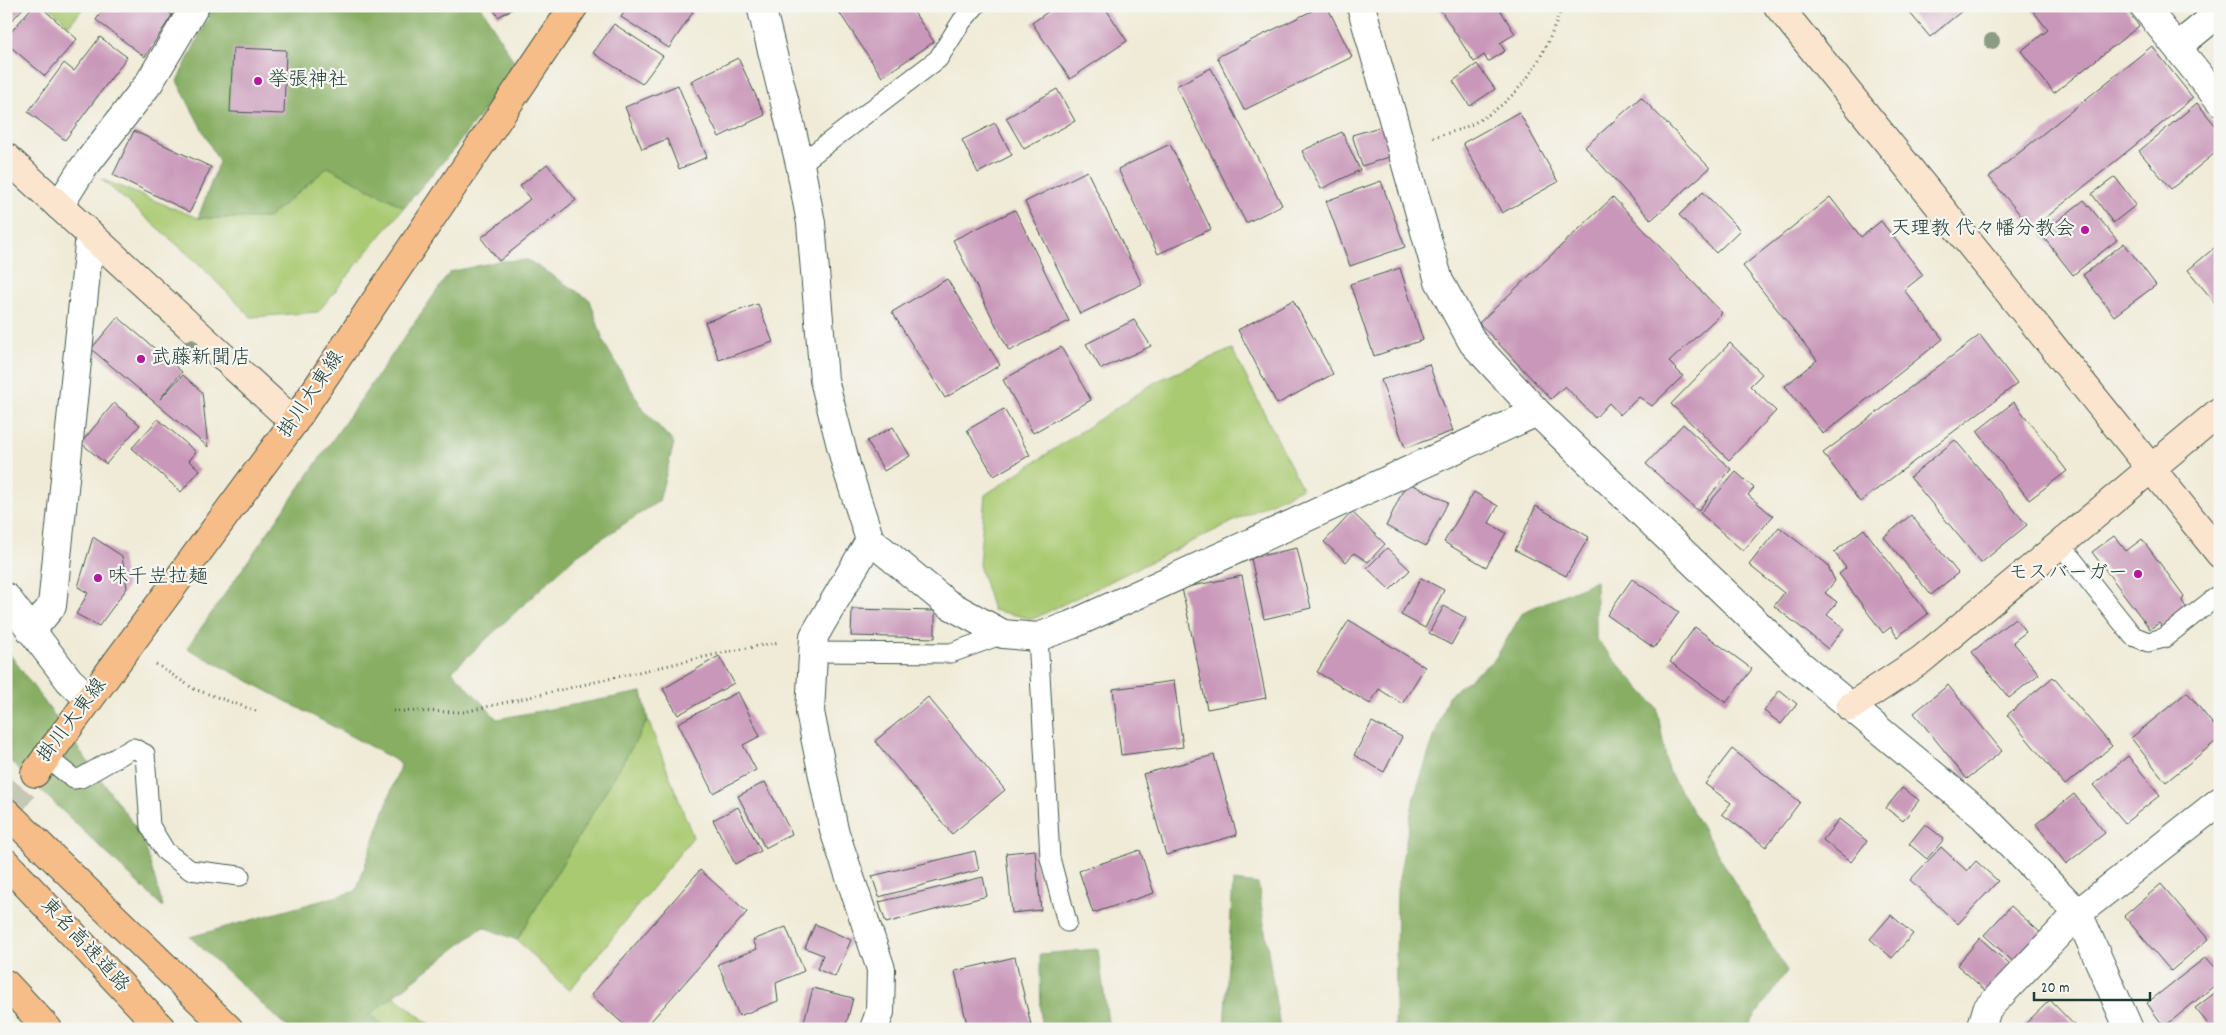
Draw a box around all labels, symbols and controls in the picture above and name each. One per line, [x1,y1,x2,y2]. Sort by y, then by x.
place label: 挙張神社 [268,67,348,95]
marker: 挙張神社 [252,75,264,87]
place label: 天理教 代々幡分教会 [1890,216,2075,244]
marker: 天理教 代々幡分教会 [2079,224,2091,236]
place label: 武藤新聞店 [151,345,251,373]
street label: 掛川大東線 [272,346,352,444]
marker: 武藤新聞店 [135,353,147,365]
place label: モスバーガー [2008,560,2128,588]
place label: 味千岦拉麺 [108,564,208,592]
marker: モスバーガー [2132,568,2144,580]
marker: 味千岦拉麺 [92,572,104,584]
street label: 掛川大東線 [32,673,114,769]
street label: 東名高速道路 [33,893,135,999]
scale bar [2034,970,2150,1002]
text: 20 m [2041,978,2069,1000]

